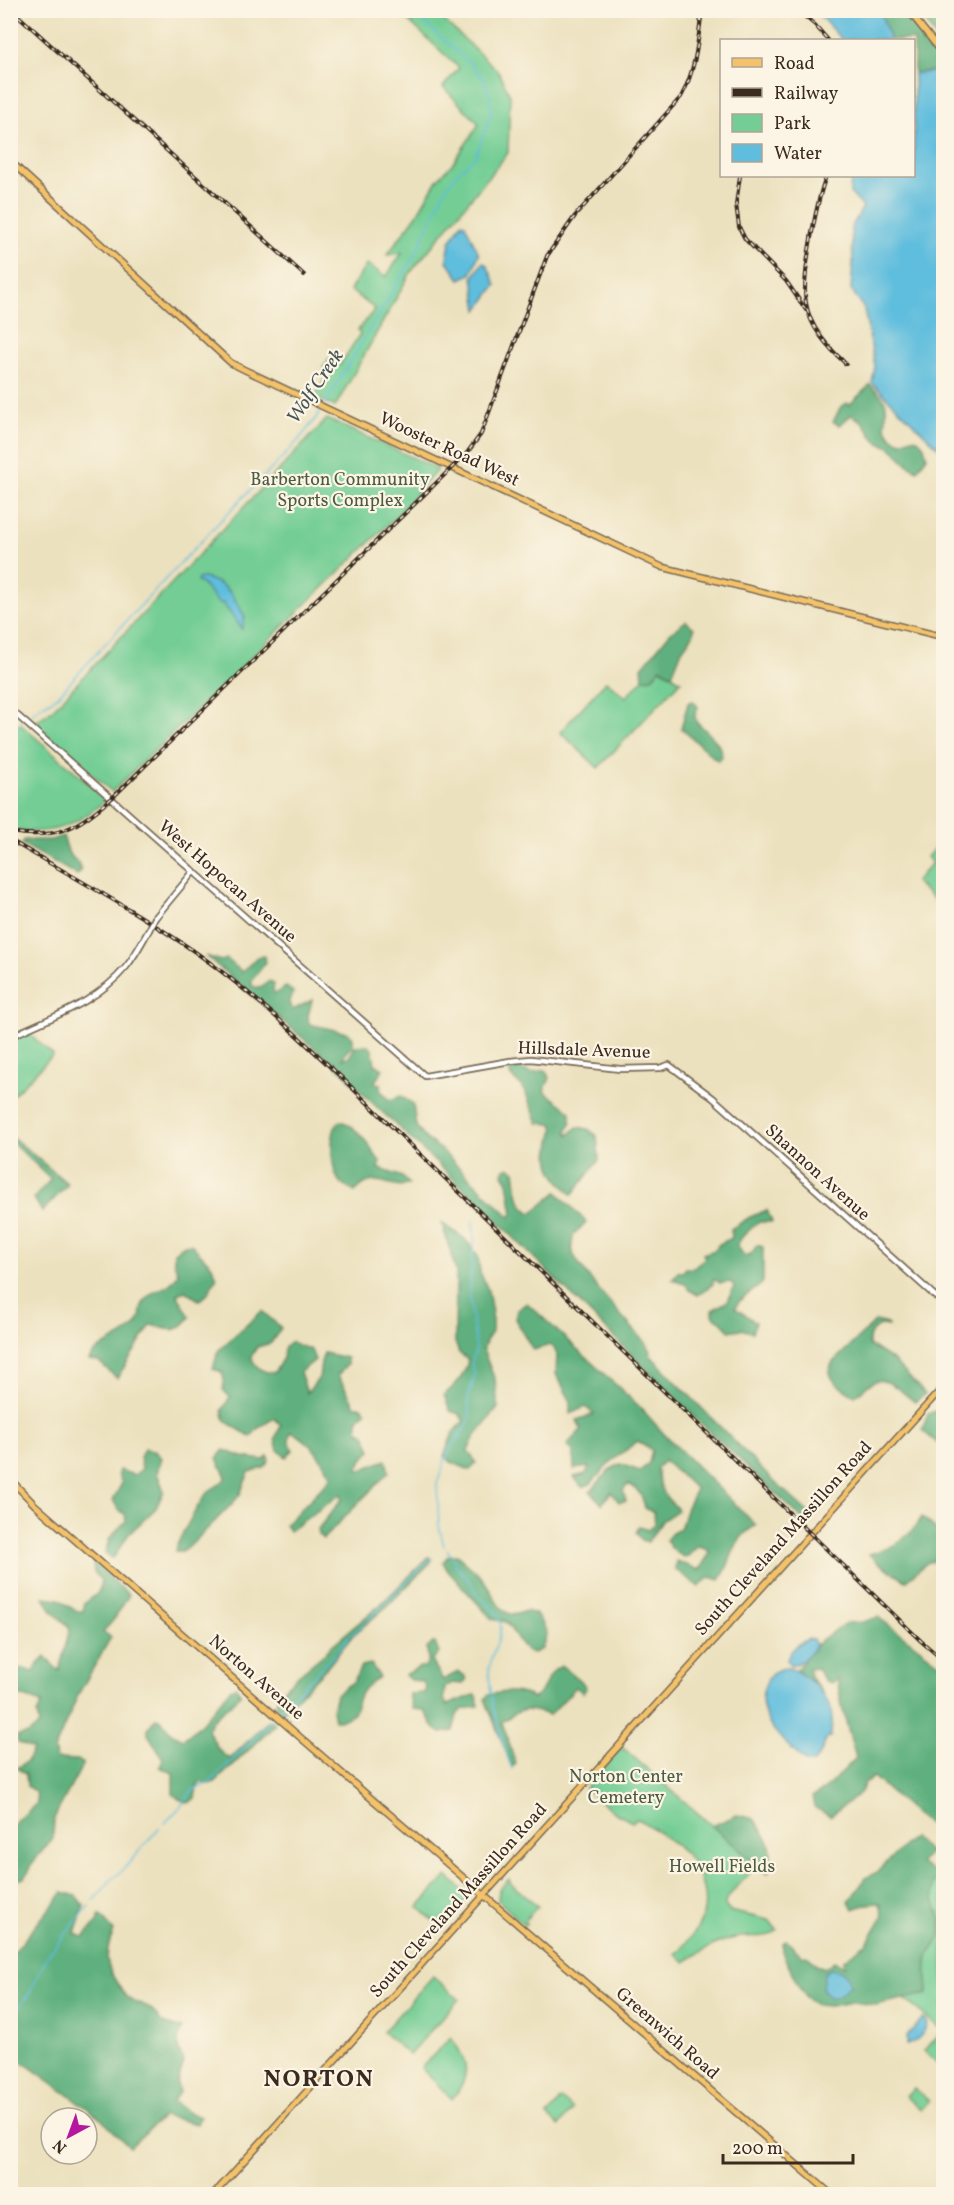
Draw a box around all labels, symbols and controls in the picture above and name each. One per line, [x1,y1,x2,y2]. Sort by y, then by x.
legend [720,39,915,177]
text: Road [774,52,815,77]
text: Railway [774,82,838,107]
text: Park [774,112,811,137]
text: Water [774,142,822,167]
water label: Wolf Creek [281,344,351,430]
street label: Wooster Road West [375,407,523,493]
park label: Barberton Community Sports Complex [250,468,430,514]
street label: West Hopocan Avenue [152,815,302,949]
street label: Hillsdale Avenue [517,1036,651,1066]
street label: Shannon Avenue [759,1119,875,1227]
street label: South Cleveland Massillon Road [690,1436,878,1642]
street label: Norton Avenue [203,1629,309,1727]
park label: Norton Center Cemetery [569,1765,683,1811]
street label: South Cleveland Massillon Road [365,1798,553,2004]
park label: Howell Fields [669,1855,775,1880]
street label: Greenwich Road [610,1982,724,2086]
district label: NORTON [264,2063,374,2097]
north arrow [39,2106,99,2166]
scale bar [723,2127,854,2165]
text: N [49,2133,72,2158]
text: 200 m [732,2137,783,2162]

